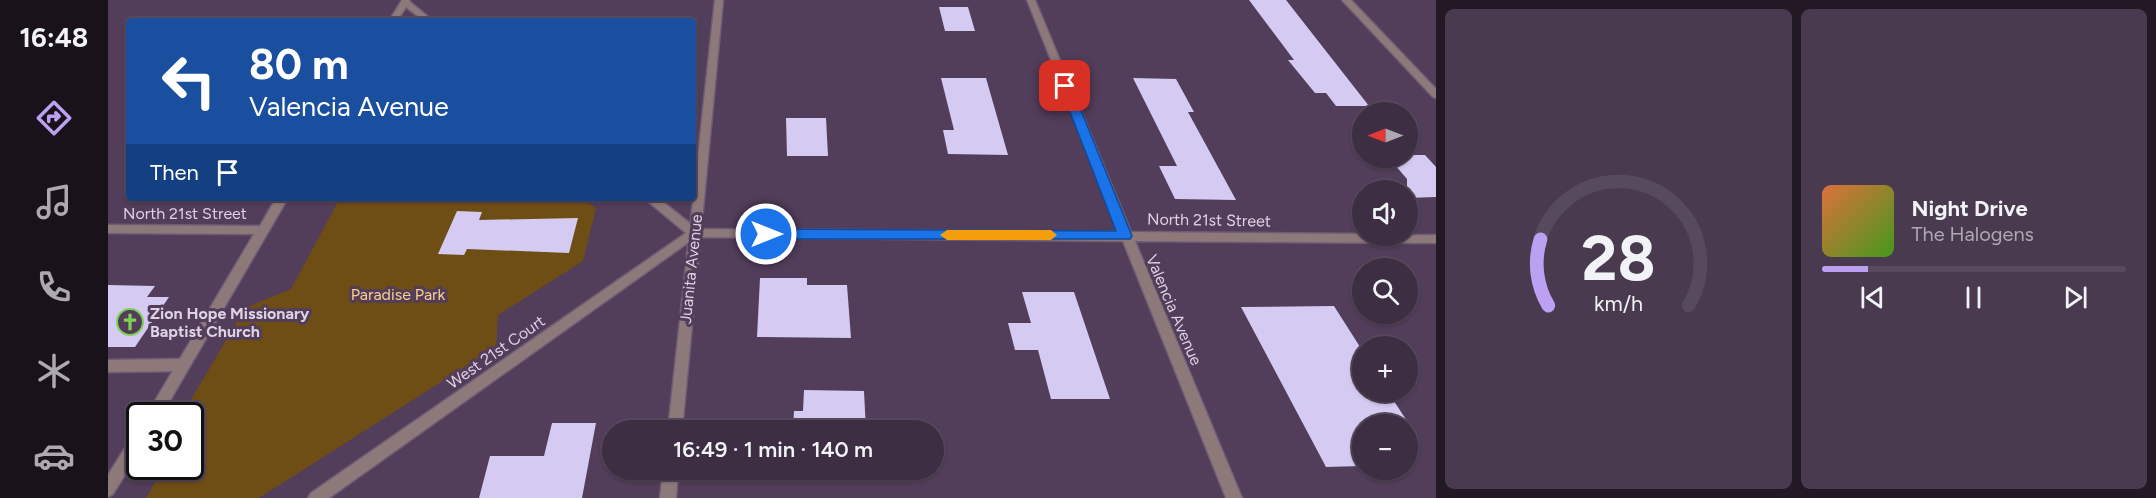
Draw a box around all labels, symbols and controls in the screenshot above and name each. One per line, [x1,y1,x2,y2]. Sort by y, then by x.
text: 16:48 [20,21,88,54]
text: 80 m [249,39,349,90]
icon: left [150,42,228,120]
pin [1039,60,1090,111]
icon: arrive [1048,69,1081,102]
text: Valencia Avenue [249,90,449,123]
icon: directions [33,97,75,139]
north arrow [1352,102,1418,168]
map controls [1352,102,1418,480]
icon: arrive [211,156,244,189]
text: Then [150,159,199,186]
button: sound [1352,180,1418,246]
icon: music [33,181,75,223]
text: Night Drive [1912,195,2028,222]
position arrow [734,202,798,266]
street label: North 21st Street [123,204,247,223]
street label: North 21st Street [1147,209,1271,231]
street label: Juanita Avenue [676,213,706,325]
text: 28 [1581,221,1655,296]
text: The Halogens [1912,222,2034,246]
street label: Valencia Avenue [1142,252,1206,368]
button: search [1352,258,1418,324]
icon: phone [33,266,75,308]
icon: previous [1856,281,1889,314]
icon: pause [1957,281,1990,314]
icon: next [2059,281,2092,314]
park label: Paradise Park [351,285,445,304]
text: km/h [1594,291,1643,316]
place label: Zion Hope Missionary Baptist Church [150,304,310,341]
church icon: Zion Hope Missionary Baptist Church [115,307,145,337]
street label: West 21st Court [443,311,549,393]
button: + [1352,336,1418,402]
icon: climate [33,350,75,392]
speed limit sign: 30 [126,402,204,480]
button: − [1352,414,1418,480]
icon: car [33,435,75,477]
text: 16:49 · 1 min · 140 m [673,436,873,463]

